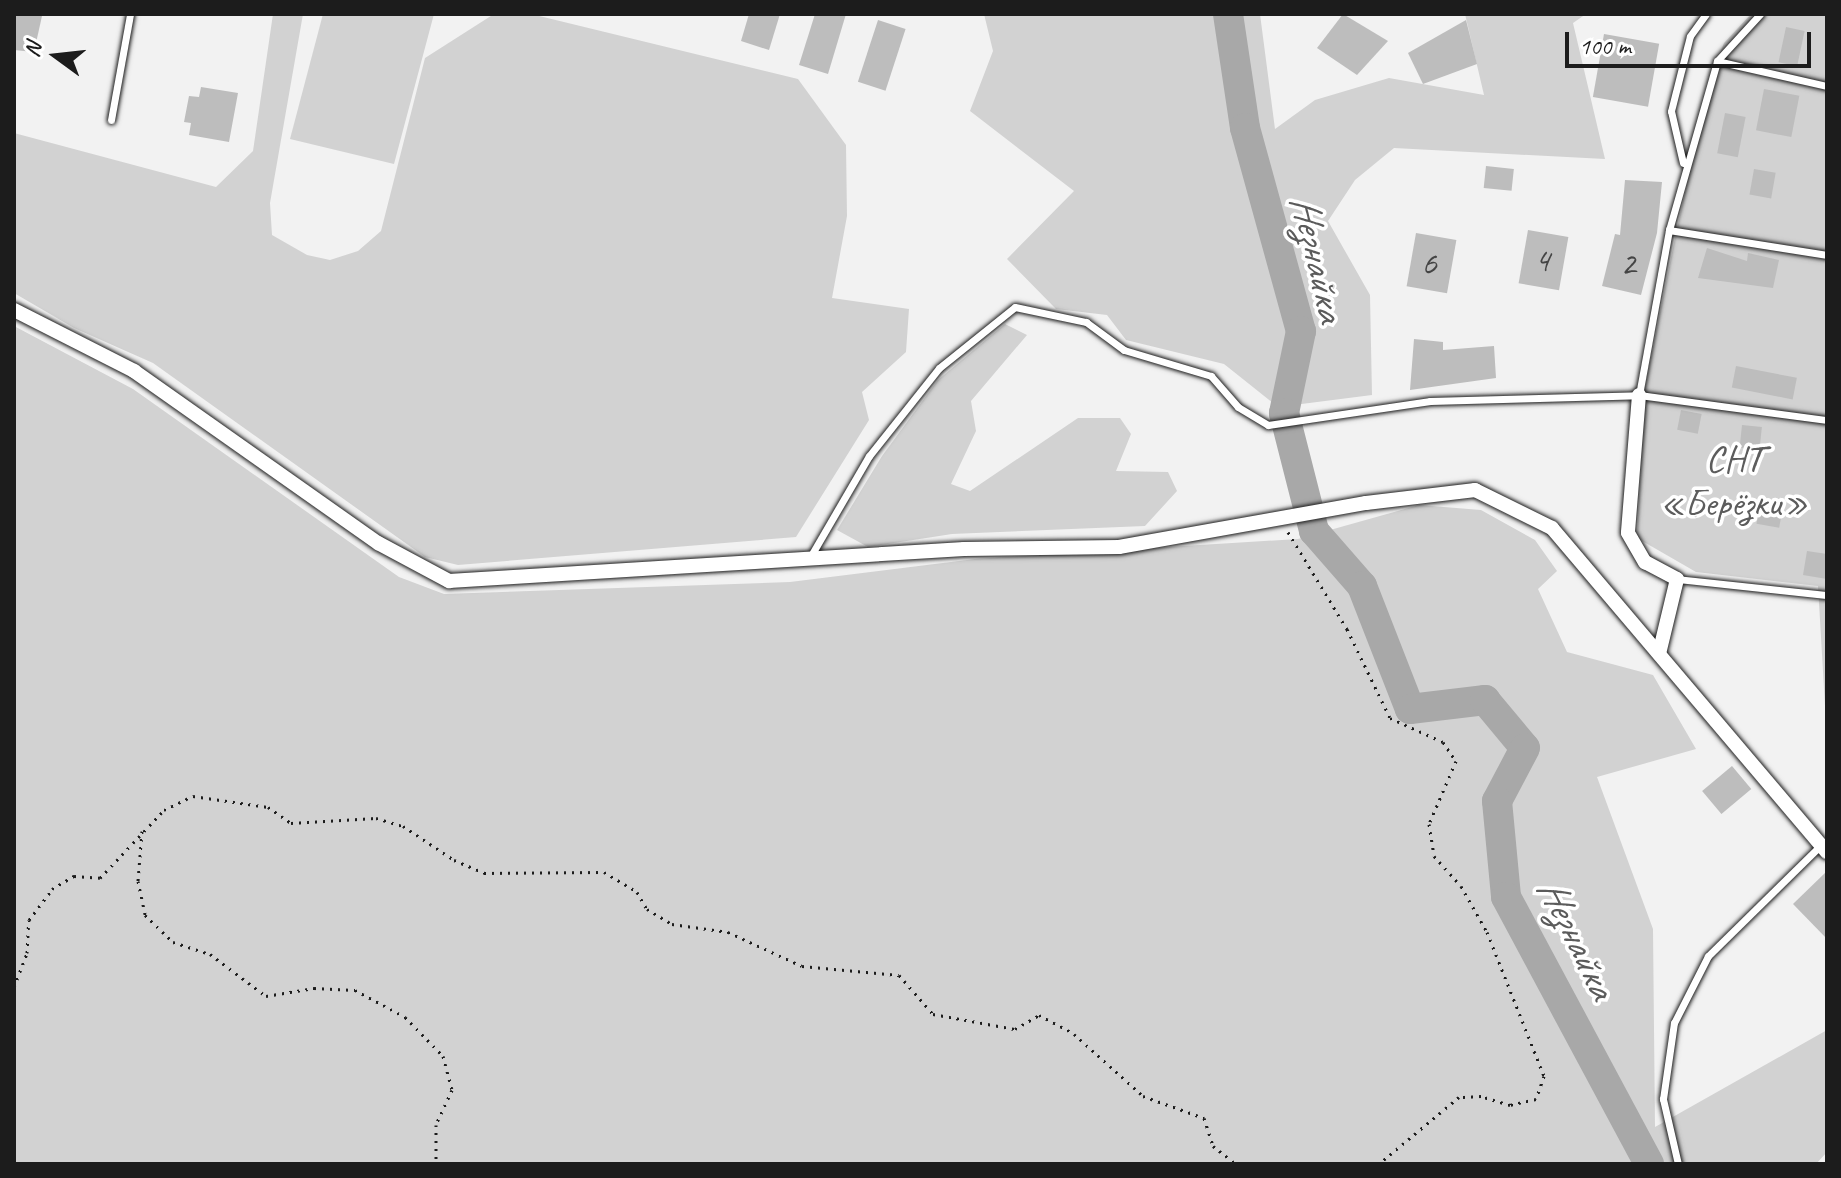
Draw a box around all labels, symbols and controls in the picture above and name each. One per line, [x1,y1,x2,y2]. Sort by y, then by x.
north arrow [16,16,96,96]
scale bar [1569,16,1815,66]
text: 100 m [1579,31,1631,61]
text: N [18,40,48,60]
water label: Незнайка [1280,190,1356,326]
house number: 4 [1534,240,1550,280]
house number: 6 [1421,243,1437,283]
house number: 2 [1620,243,1636,283]
park label: СНТ «Берёзки» [1660,436,1808,526]
water label: Незнайка [1527,870,1627,1006]

